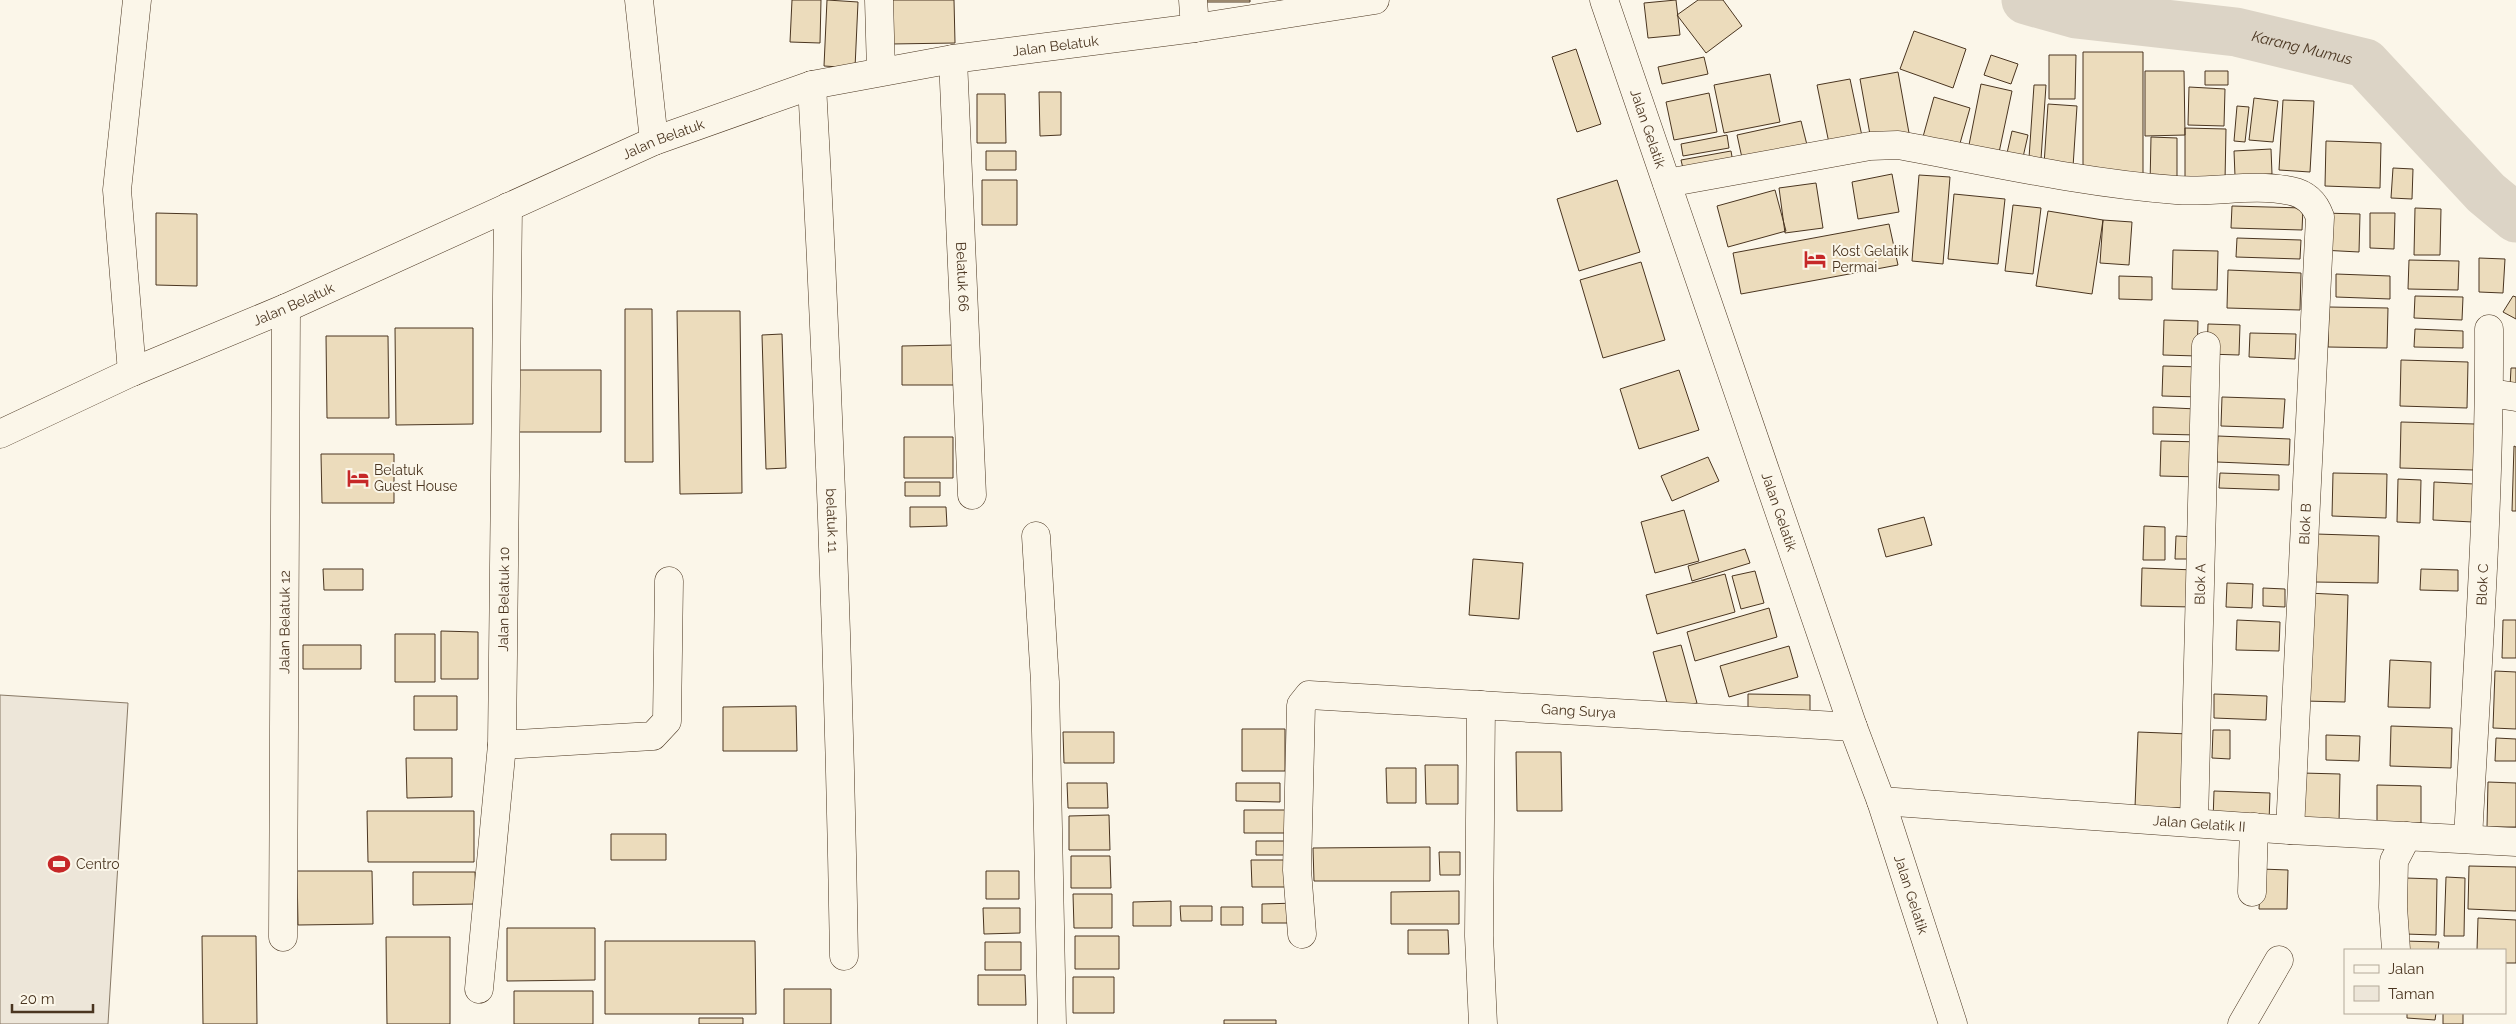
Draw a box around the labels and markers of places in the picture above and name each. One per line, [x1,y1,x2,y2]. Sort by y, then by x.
place label: Kost Gelatik Permai [1832,243,1909,275]
hotel icon: Kost Gelatik Permai [1802,246,1828,272]
place label: Belatuk Guest House [374,462,457,494]
hotel icon: Belatuk Guest House [345,465,371,491]
sports icon: Centro [46,851,72,877]
place label: Centro [76,856,120,872]

